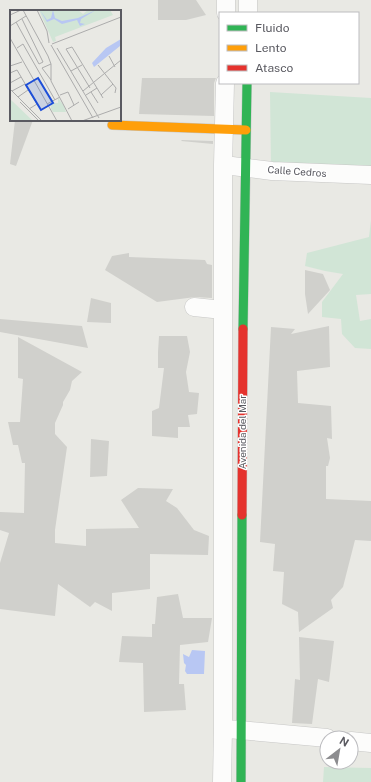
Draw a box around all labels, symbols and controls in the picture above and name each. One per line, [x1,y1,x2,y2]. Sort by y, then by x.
inset map [10,10,121,121]
legend [219,12,359,84]
text: Fluido [255,21,290,35]
text: Lento [255,41,287,55]
text: Atasco [255,61,294,75]
street label: Calle Cedros [267,163,327,179]
street label: Avenida del Mar [236,395,248,469]
north arrow [319,730,359,770]
text: N [337,734,351,749]

